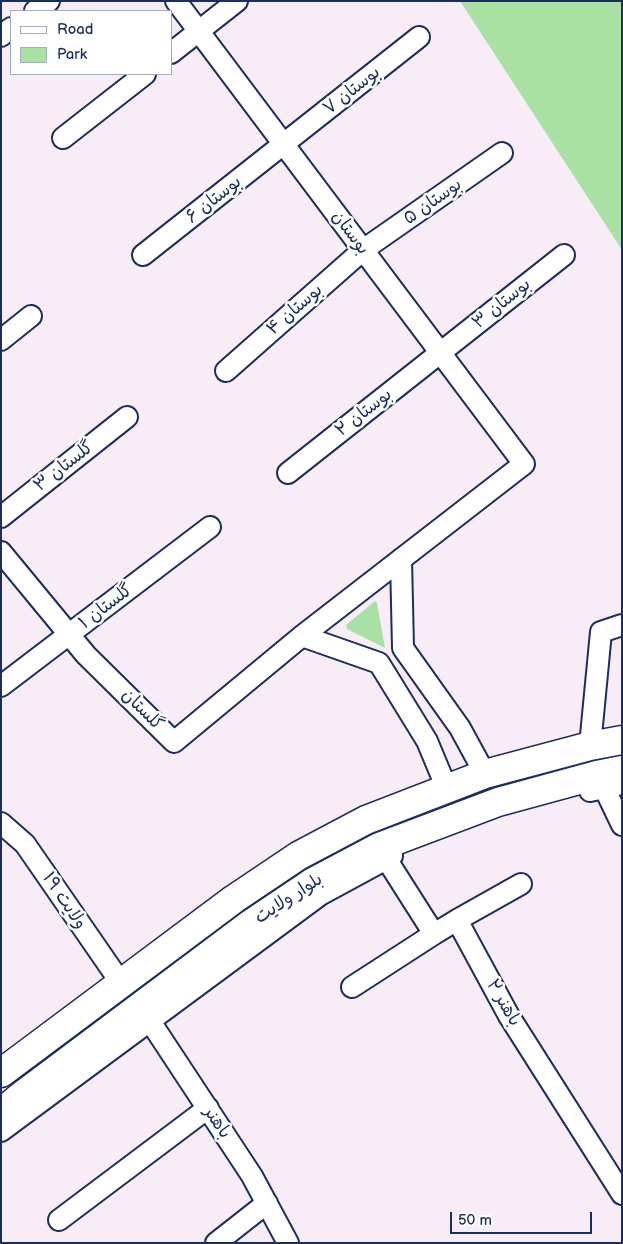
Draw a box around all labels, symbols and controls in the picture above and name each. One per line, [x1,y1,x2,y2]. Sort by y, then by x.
legend [10,10,172,75]
text: Road [57,20,93,39]
text: Park [57,45,87,64]
street label: بوستان ۷ [319,62,385,120]
street label: بوستان ۶ [182,172,246,228]
street label: بوستان ۵ [400,174,466,230]
street label: بوستان [327,207,373,259]
street label: بوستان ۳ [468,274,536,334]
street label: بوستان ۴ [262,280,328,340]
street label: بوستان ۲ [331,384,397,442]
street label: گلستان ۳ [30,437,98,497]
street label: گلستان ۱ [75,580,137,634]
street label: گلستان [117,685,167,735]
street label: ولایت ۱۹ [37,868,91,934]
street label: بلوار ولایت [251,869,327,929]
street label: باهنر ۲ [481,976,525,1030]
street label: باهنر [199,1103,235,1143]
scale bar [453,1202,596,1234]
text: 50 m [458,1211,492,1230]

